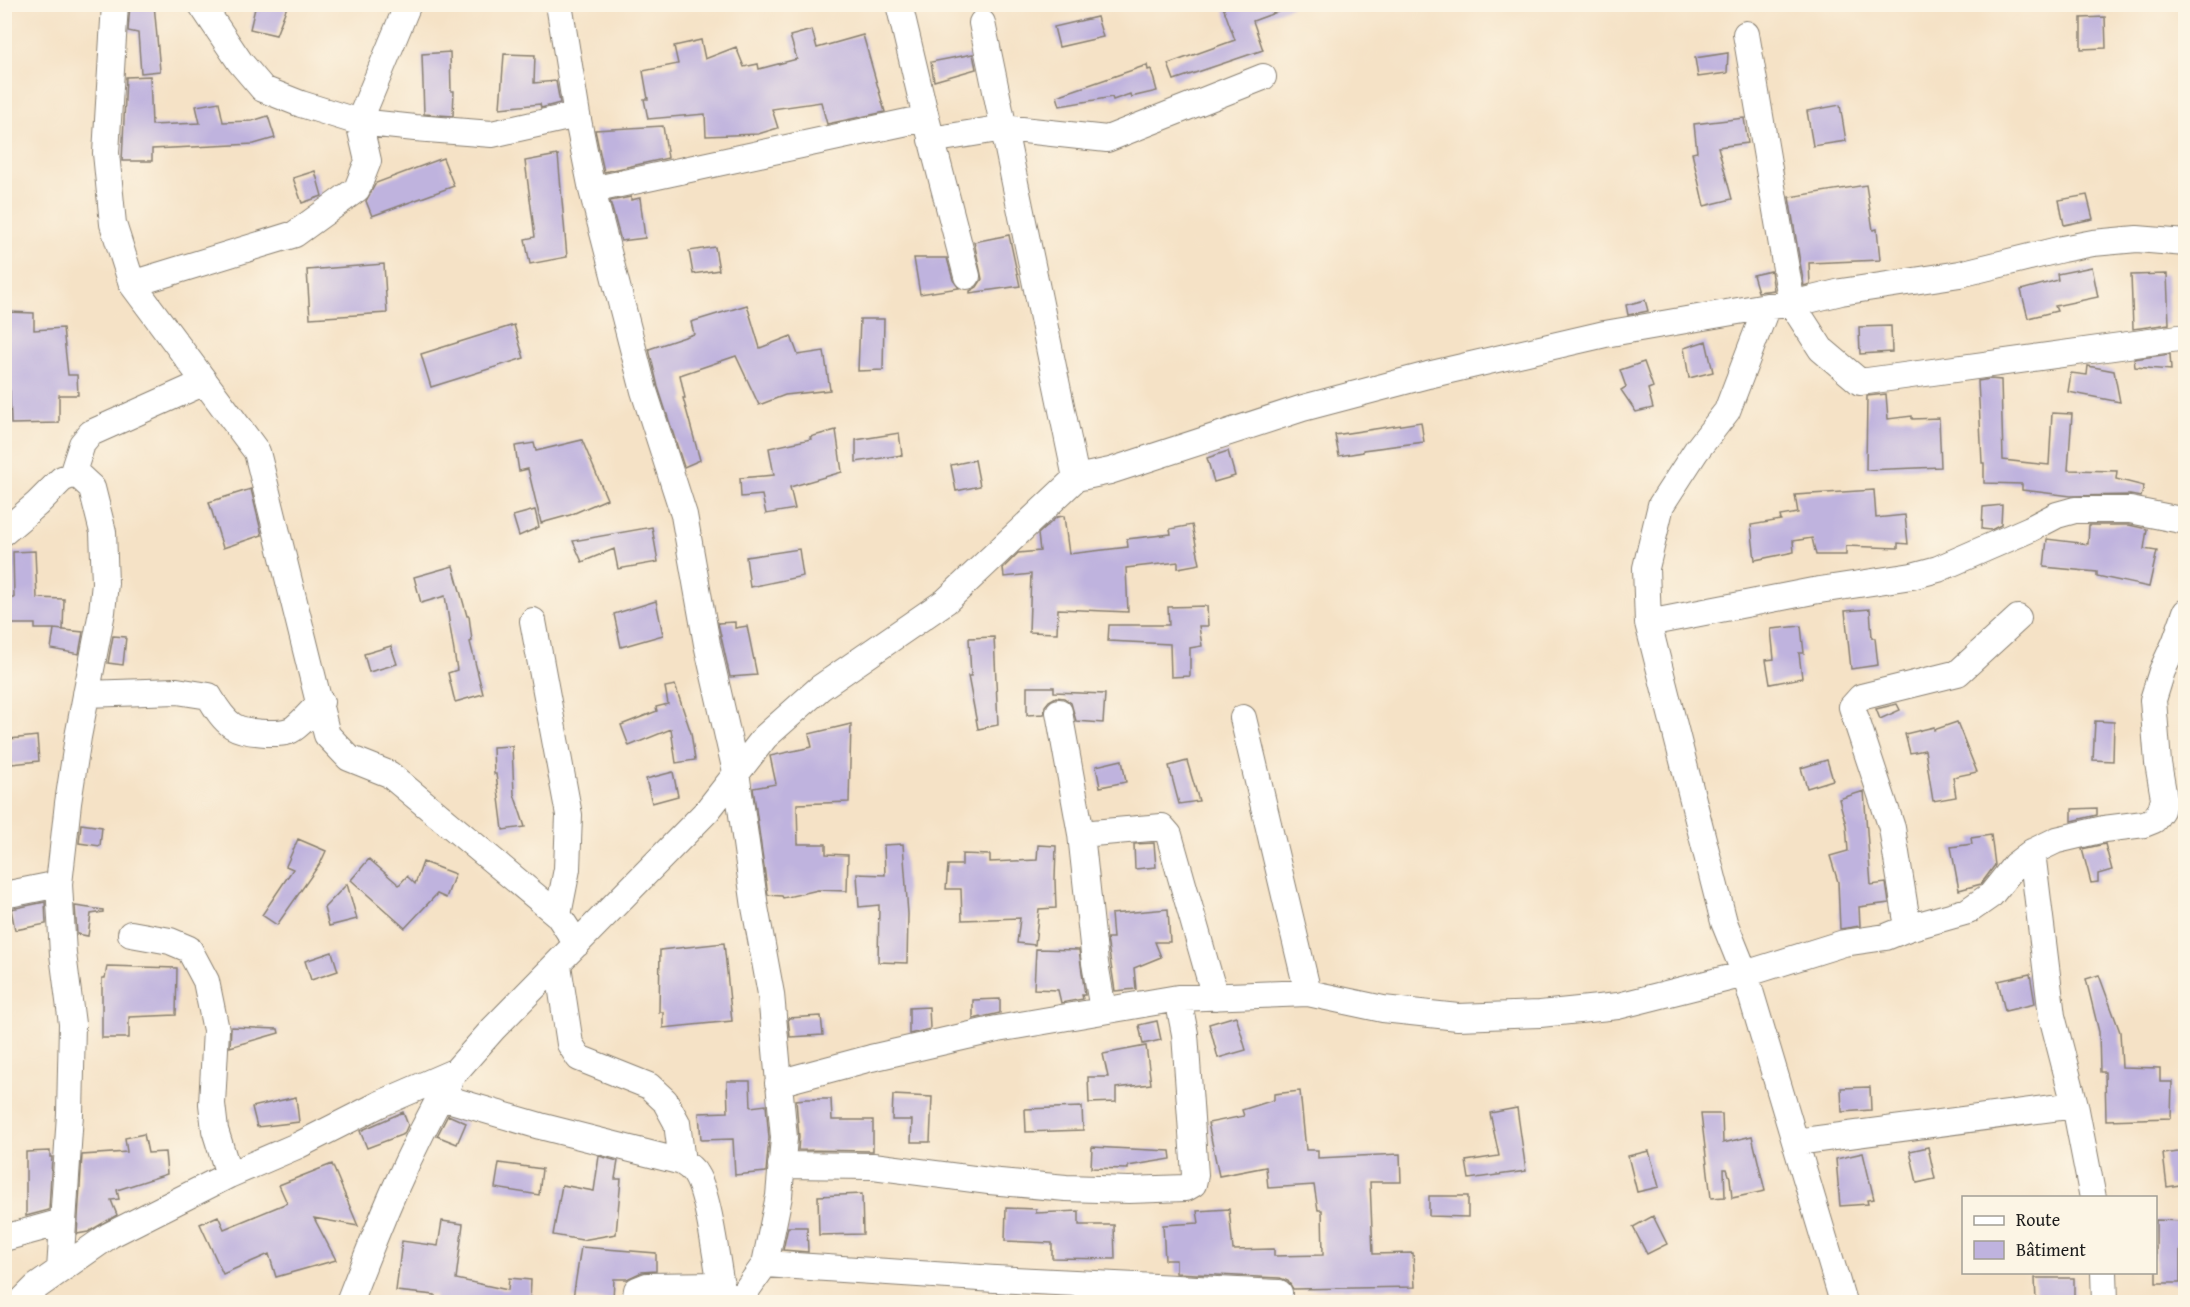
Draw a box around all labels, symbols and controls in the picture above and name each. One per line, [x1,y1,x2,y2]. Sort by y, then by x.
legend [1962,1196,2157,1274]
text: Route [2016,1206,2060,1233]
text: Bâtiment [2016,1236,2086,1263]

